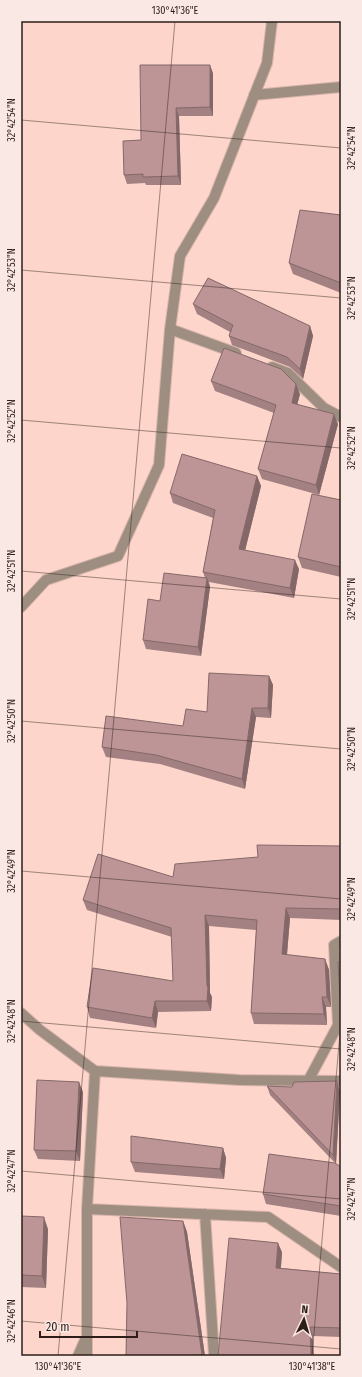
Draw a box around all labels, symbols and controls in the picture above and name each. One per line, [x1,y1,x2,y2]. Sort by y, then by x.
text: 130°41'36"E [152,5,198,17]
text: 32°42'54"N [6,98,18,142]
text: 32°42'54"N [346,126,358,170]
text: 32°42'53"N [6,248,18,292]
text: 32°42'53"N [346,276,358,320]
text: 32°42'52"N [6,399,18,443]
text: 32°42'52"N [346,426,358,470]
text: 32°42'51"N [6,550,18,592]
text: 32°42'51"N [346,578,358,620]
text: 32°42'50"N [6,699,18,743]
text: 32°42'50"N [346,727,358,771]
text: 32°42'49"N [6,849,18,893]
text: 32°42'49"N [346,877,358,921]
text: 32°42'48"N [6,999,18,1043]
text: 32°42'48"N [346,1027,358,1071]
text: 32°42'47"N [6,1150,18,1192]
text: 32°42'47"N [346,1178,358,1220]
text: 32°42'46"N [6,1299,18,1343]
north arrow [284,1299,324,1339]
text: N [301,1303,309,1316]
scale bar [40,1313,137,1339]
text: 20 m [46,1320,70,1334]
text: 130°41'36"E [35,1361,81,1373]
text: 130°41'38"E [289,1361,335,1373]

